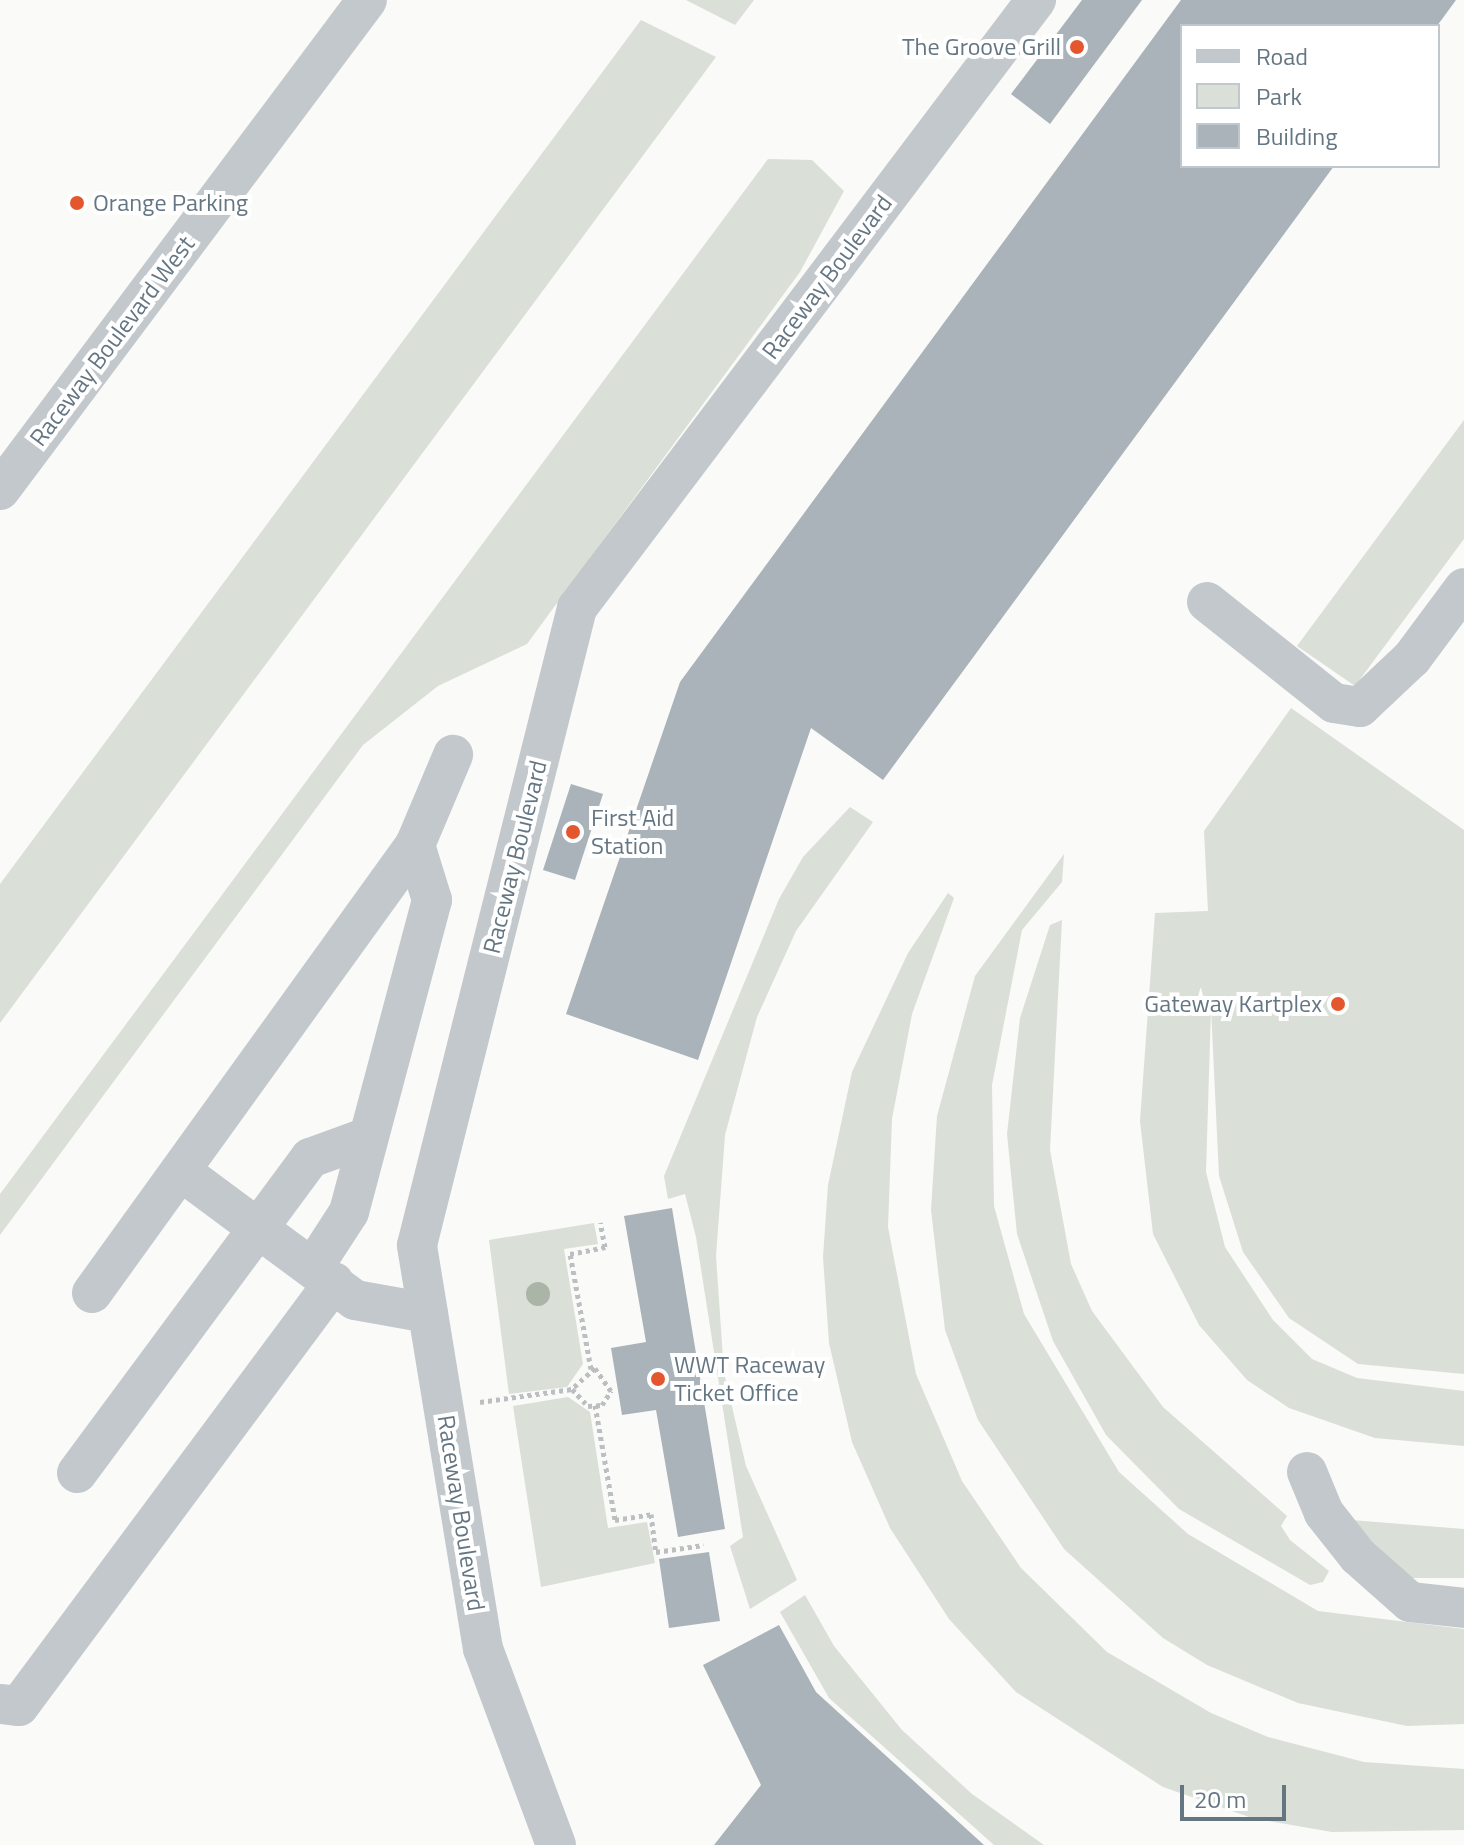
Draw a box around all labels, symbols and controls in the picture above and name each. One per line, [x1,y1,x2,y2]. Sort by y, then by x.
legend [1180,24,1440,168]
place label: The Groove Grill [902,33,1061,61]
marker: The Groove Grill [1068,38,1086,56]
text: Road [1256,38,1308,74]
text: Park [1256,78,1302,114]
text: Building [1256,118,1338,154]
place label: Orange Parking [93,189,248,217]
street label: Raceway Boulevard [756,189,898,365]
marker: Orange Parking [68,194,86,212]
street label: Raceway Boulevard West [24,230,200,452]
street label: Raceway Boulevard [477,758,553,956]
place label: First Aid Station [591,804,674,860]
marker: First Aid Station [562,821,584,843]
place label: Gateway Kartplex [1144,990,1322,1018]
marker: Gateway Kartplex [1329,995,1347,1013]
place label: WWT Raceway Ticket Office [674,1351,825,1407]
marker: WWT Raceway Ticket Office [649,1370,667,1388]
street label: Raceway Boulevard [431,1413,491,1613]
scale bar [1184,1769,1290,1819]
text: 20 m [1194,1781,1246,1817]

